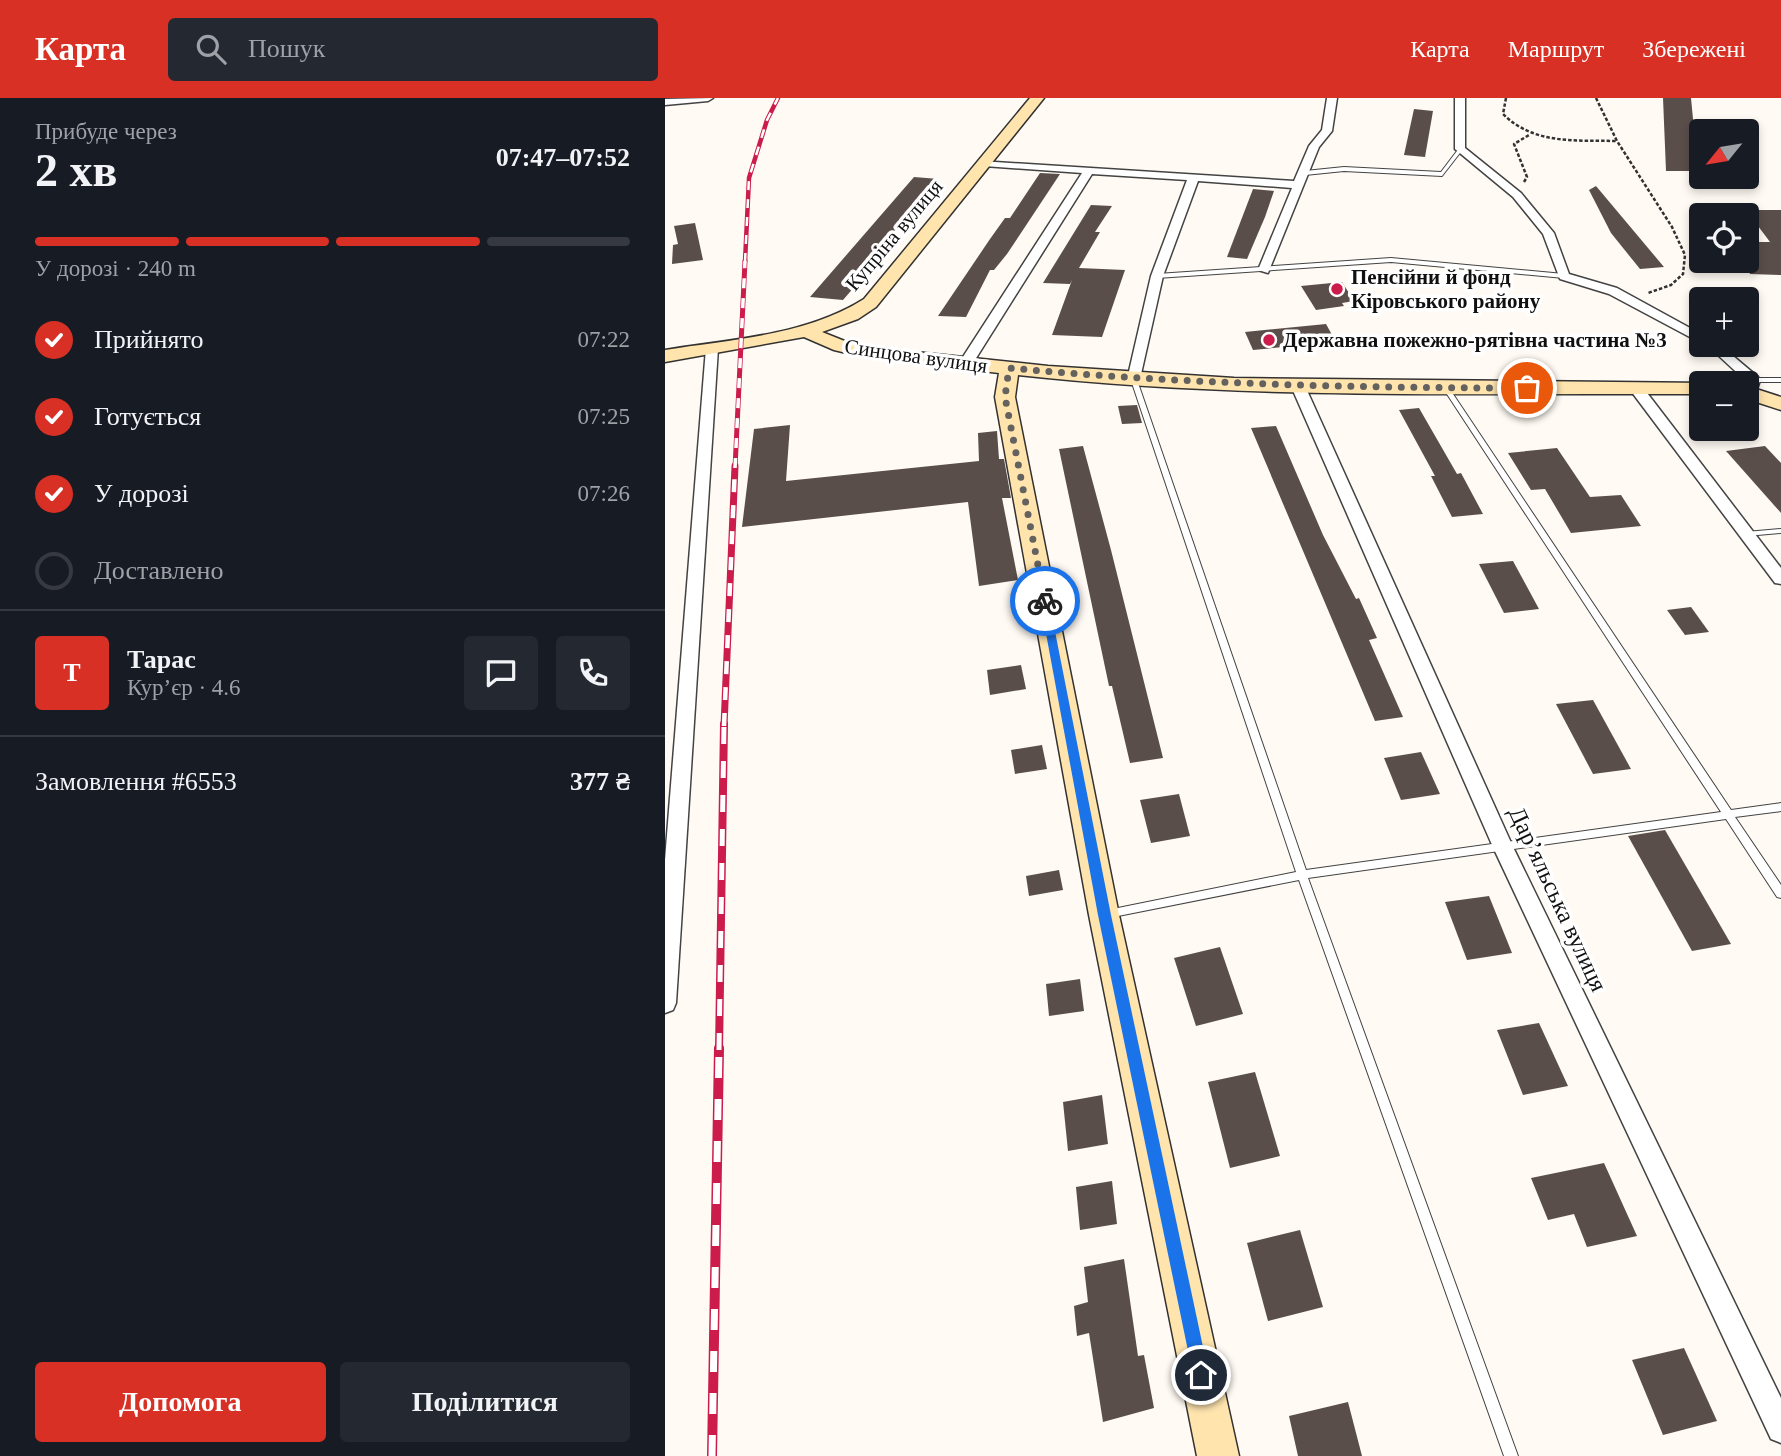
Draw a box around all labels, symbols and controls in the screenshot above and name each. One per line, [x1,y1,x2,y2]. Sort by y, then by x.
search box [168,18,658,81]
icon: search [192,30,230,68]
text: Карта [35,31,126,67]
text: Пошук [248,34,325,63]
text: Карта [1410,36,1470,62]
text: Маршрут [1508,36,1604,62]
text: Збережені [1642,36,1746,62]
text: Прибуде через [35,119,177,144]
north arrow [1689,119,1759,189]
map controls [1689,119,1759,441]
text: 07:47–07:52 [496,143,630,172]
text: 2 хв [35,145,117,196]
street label: Купріна вулиця [841,174,948,295]
button: locate [1689,203,1759,273]
text: У дорозі · 240 m [35,256,196,281]
place label: Пенсійни й фонд Кіровського району [1351,265,1541,313]
marker: Пенсійни й фонд Кіровського району [1329,281,1345,297]
button: + [1689,287,1759,357]
icon: check [35,321,73,359]
text: Прийнято [94,325,204,354]
text: 07:22 [578,327,630,352]
place label: Державна пожежно-рятівна частина №3 [1283,328,1667,352]
marker: Державна пожежно-рятівна частина №3 [1261,332,1277,348]
street label: Синцова вулиця [843,334,989,378]
pin [1497,358,1557,418]
icon: bag [1508,369,1546,407]
button: − [1689,371,1759,441]
icon: check [35,398,73,436]
text: Готується [94,402,201,431]
text: 07:25 [578,404,630,429]
icon: check [35,475,73,513]
text: У дорозі [94,479,189,508]
text: 07:26 [578,481,630,506]
text: Доставлено [94,556,224,585]
courier [1010,566,1080,636]
icon: bike [1026,582,1064,620]
button: chat [464,636,538,710]
button: phone [556,636,630,710]
text: Тарас [127,645,196,674]
text: Т [63,658,81,687]
text: Кур’єр · 4.6 [127,675,241,700]
text: Замовлення #6553 [35,767,237,796]
text: 377 ₴ [570,767,630,796]
street label: Дар’яльська вулиця [1504,803,1612,995]
pin [1171,1345,1231,1405]
icon: home [1182,1356,1220,1394]
button: Допомога [35,1362,326,1442]
button: Поділитися [340,1362,630,1442]

